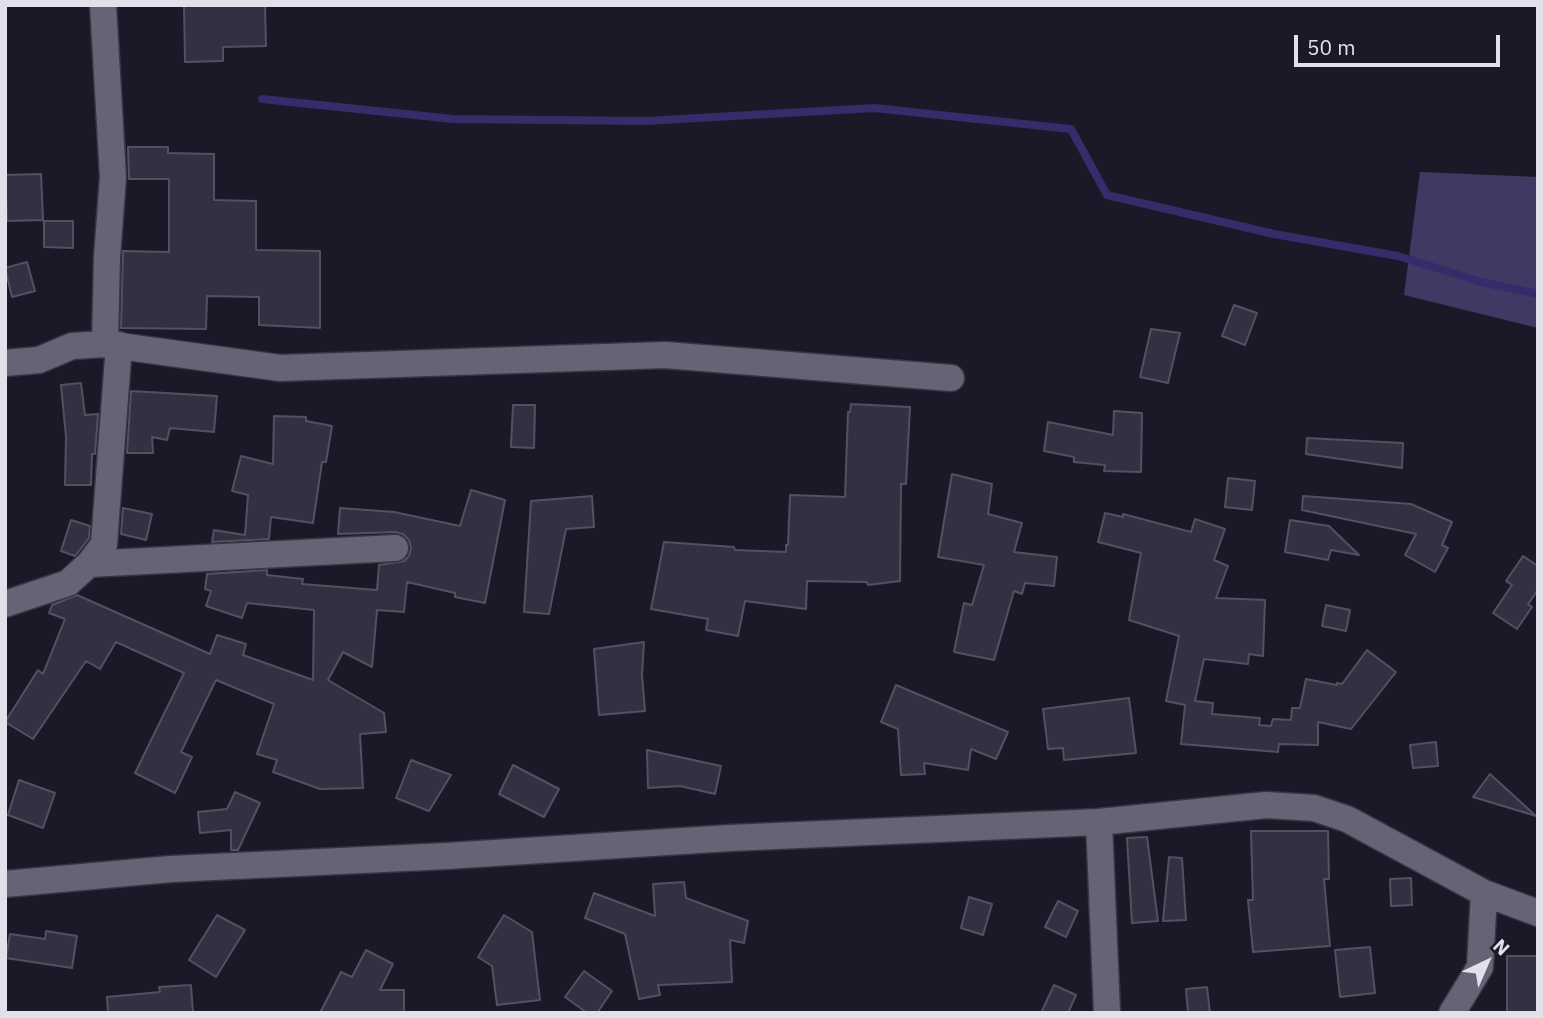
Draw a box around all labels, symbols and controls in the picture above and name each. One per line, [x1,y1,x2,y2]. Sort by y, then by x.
scale bar [1298,21,1504,65]
text: 50 m [1307,33,1356,61]
north arrow [1452,927,1522,997]
text: N [1488,933,1515,960]

